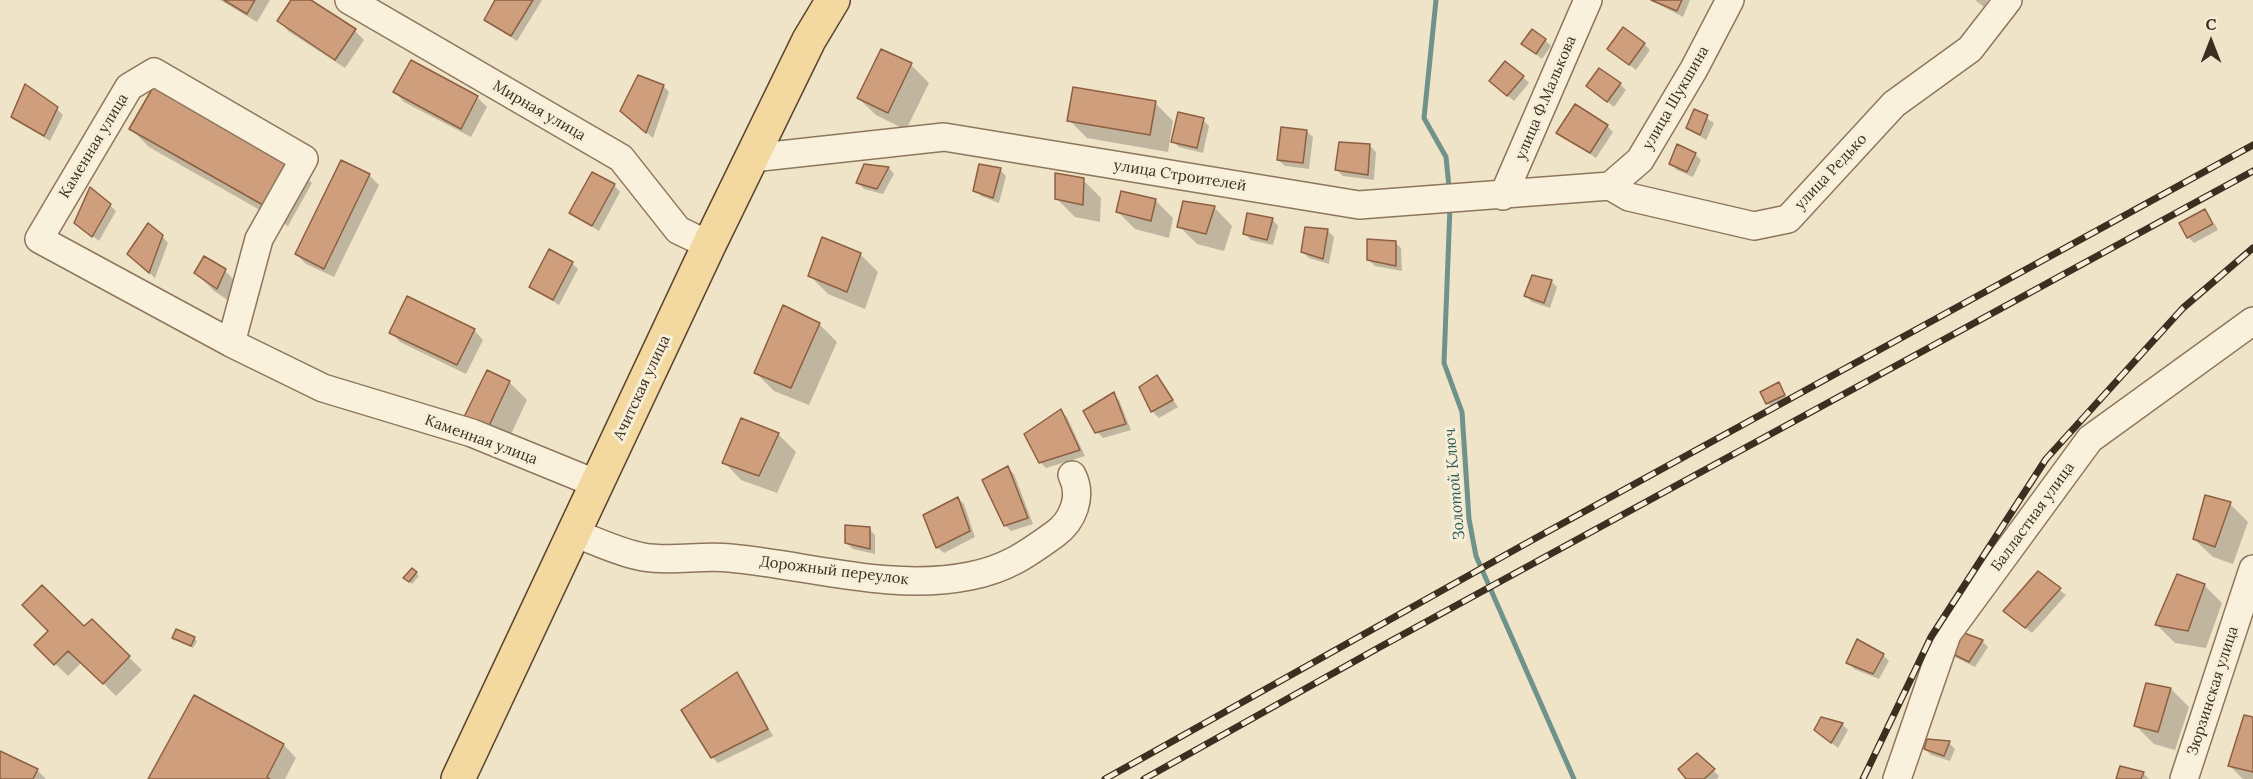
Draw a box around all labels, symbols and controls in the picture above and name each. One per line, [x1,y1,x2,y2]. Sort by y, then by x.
north arrow [2181,12,2241,72]
text: С [2205,14,2217,34]
street label: улица Ф.Малькова [1512,33,1580,163]
street label: улица Шукшина [1639,43,1713,153]
street label: Мирная улица [489,77,589,145]
street label: Каменная улица [56,90,132,202]
street label: улица Редько [1791,130,1871,214]
street label: улица Строителей [1112,157,1248,195]
street label: Ачитская улица [610,333,674,443]
street label: Каменная улица [422,411,540,469]
water label: Золотой Ключ [1441,427,1469,541]
street label: Балластная улица [1987,459,2079,575]
street label: Дорожный переулок [758,553,910,589]
street label: Зюрзинская улица [2184,624,2242,758]

